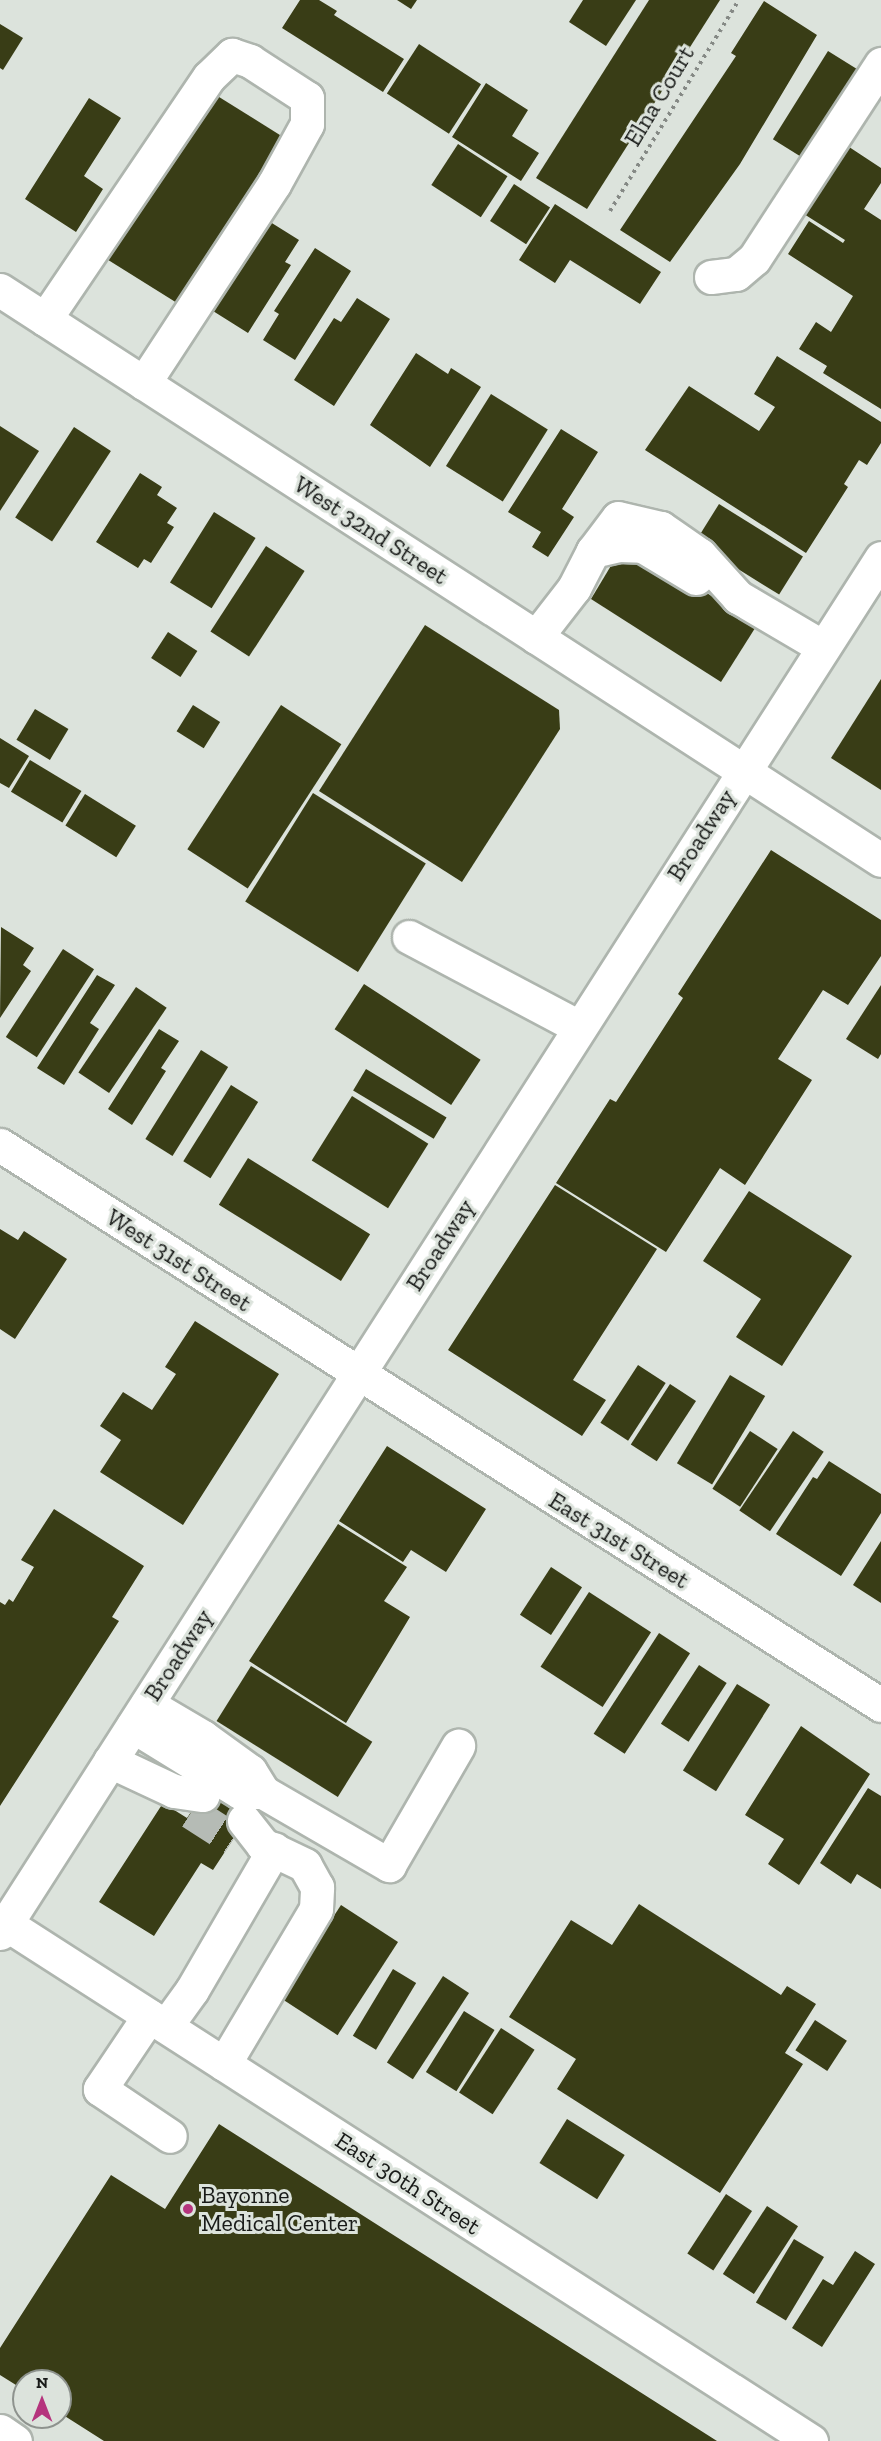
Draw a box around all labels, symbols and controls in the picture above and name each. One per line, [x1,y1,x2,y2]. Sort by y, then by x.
street label: Elna Court [618,41,700,151]
street label: West 32nd Street [289,470,453,590]
street label: Broadway [661,784,741,886]
street label: Broadway [400,1194,480,1296]
street label: West 31st Street [101,1203,257,1317]
street label: East 31st Street [544,1485,694,1595]
street label: Broadway [138,1604,218,1706]
street label: East 30th Street [330,2125,486,2241]
place label: Bayonne Medical Center [201,2181,358,2237]
marker: Bayonne Medical Center [179,2200,197,2218]
north arrow [12,2369,72,2429]
text: N [36,2373,48,2392]

